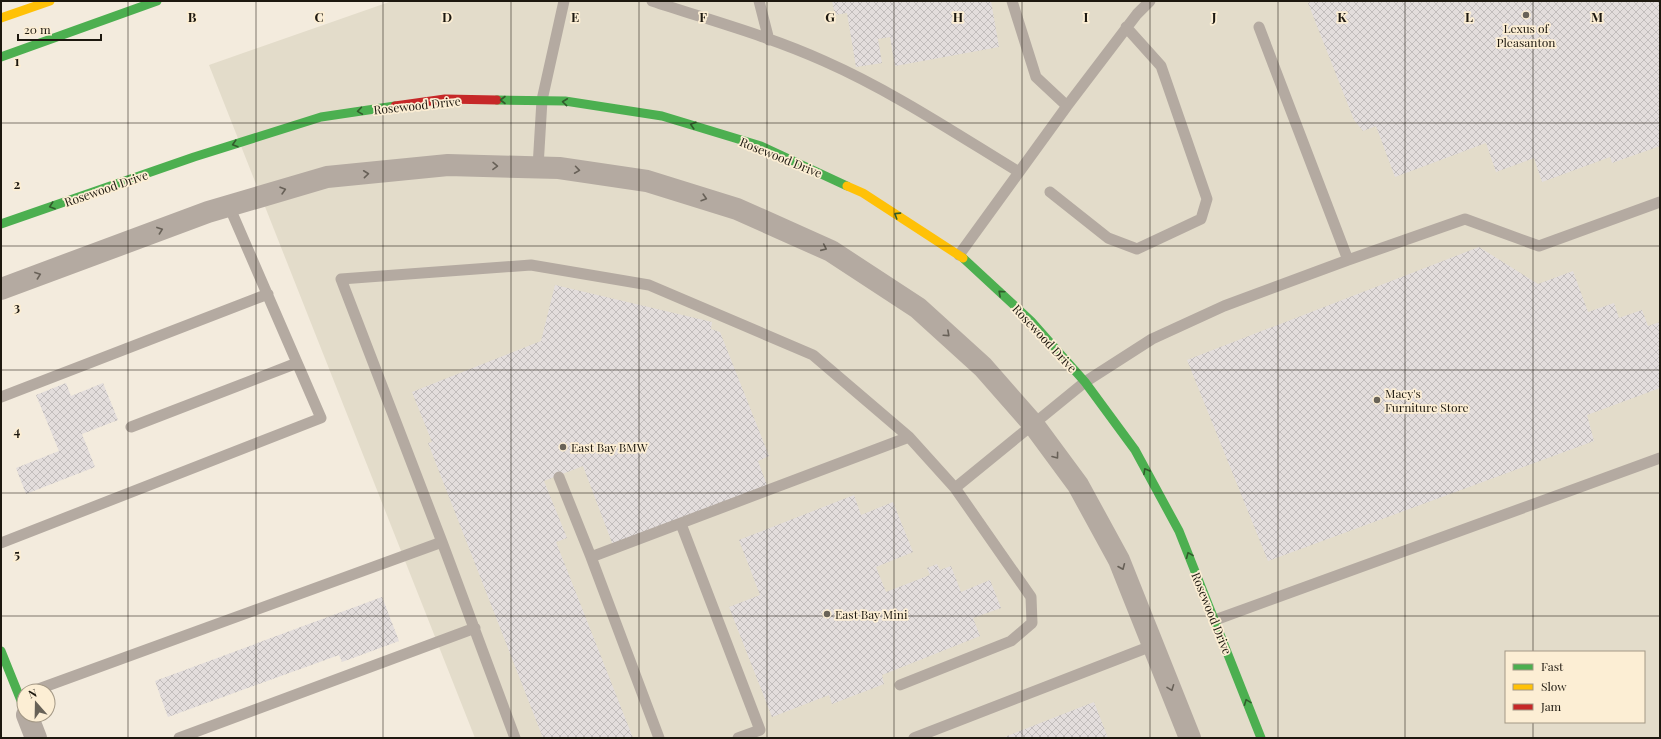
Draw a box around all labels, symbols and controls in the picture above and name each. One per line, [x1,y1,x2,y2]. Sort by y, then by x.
text: B [188,8,197,25]
text: C [314,8,324,25]
text: D [442,8,452,25]
text: E [571,8,579,25]
text: F [699,8,707,25]
text: G [825,8,835,25]
text: H [953,8,963,25]
text: I [1084,8,1089,25]
text: J [1211,8,1217,25]
text: K [1337,8,1347,25]
text: L [1465,8,1473,25]
text: M [1591,8,1603,25]
marker: Lexus of Pleasanton [1521,10,1531,20]
scale bar [18,16,101,42]
place label: Lexus of Pleasanton [1497,20,1555,50]
text: 20 m [24,21,51,37]
text: 1 [15,52,20,69]
street label: Rosewood Drive [373,92,461,118]
one-way arrow [500,96,506,104]
one-way arrow [562,97,568,106]
one-way arrow [357,106,363,115]
one-way arrow [689,121,696,130]
street label: Rosewood Drive [738,133,824,181]
one-way arrow [231,139,238,148]
one-way arrow [492,162,498,170]
one-way arrow [574,165,580,174]
street label: Rosewood Drive [62,166,150,210]
one-way arrow [363,169,369,178]
text: 2 [14,175,21,192]
one-way arrow [279,186,286,195]
one-way arrow [700,193,707,202]
one-way arrow [48,201,55,210]
one-way arrow [894,212,901,220]
one-way arrow [156,227,163,235]
one-way arrow [820,243,827,251]
one-way arrow [34,272,41,280]
one-way arrow [998,290,1006,298]
text: 3 [14,298,20,315]
street label: Rosewood Drive [1009,301,1081,375]
one-way arrow [942,329,950,337]
place label: Macy's Furniture Store [1385,385,1469,415]
marker: Macy's Furniture Store [1372,395,1382,405]
text: 4 [14,422,21,439]
place label: East Bay BMW [571,439,648,455]
marker: East Bay BMW [558,442,568,452]
one-way arrow [1051,451,1058,458]
one-way arrow [1144,468,1151,475]
text: 5 [14,545,20,562]
one-way arrow [1185,551,1193,558]
one-way arrow [1117,564,1125,571]
street label: Rosewood Drive [1188,570,1236,656]
place label: East Bay Mini [835,606,908,622]
marker: East Bay Mini [822,609,832,619]
legend [1505,651,1645,723]
text: Fast [1541,658,1564,674]
text: Slow [1541,678,1567,694]
north arrow [16,683,56,723]
one-way arrow [1166,684,1174,691]
text: N [26,685,39,702]
one-way arrow [1244,698,1252,705]
text: Jam [1540,698,1562,714]

